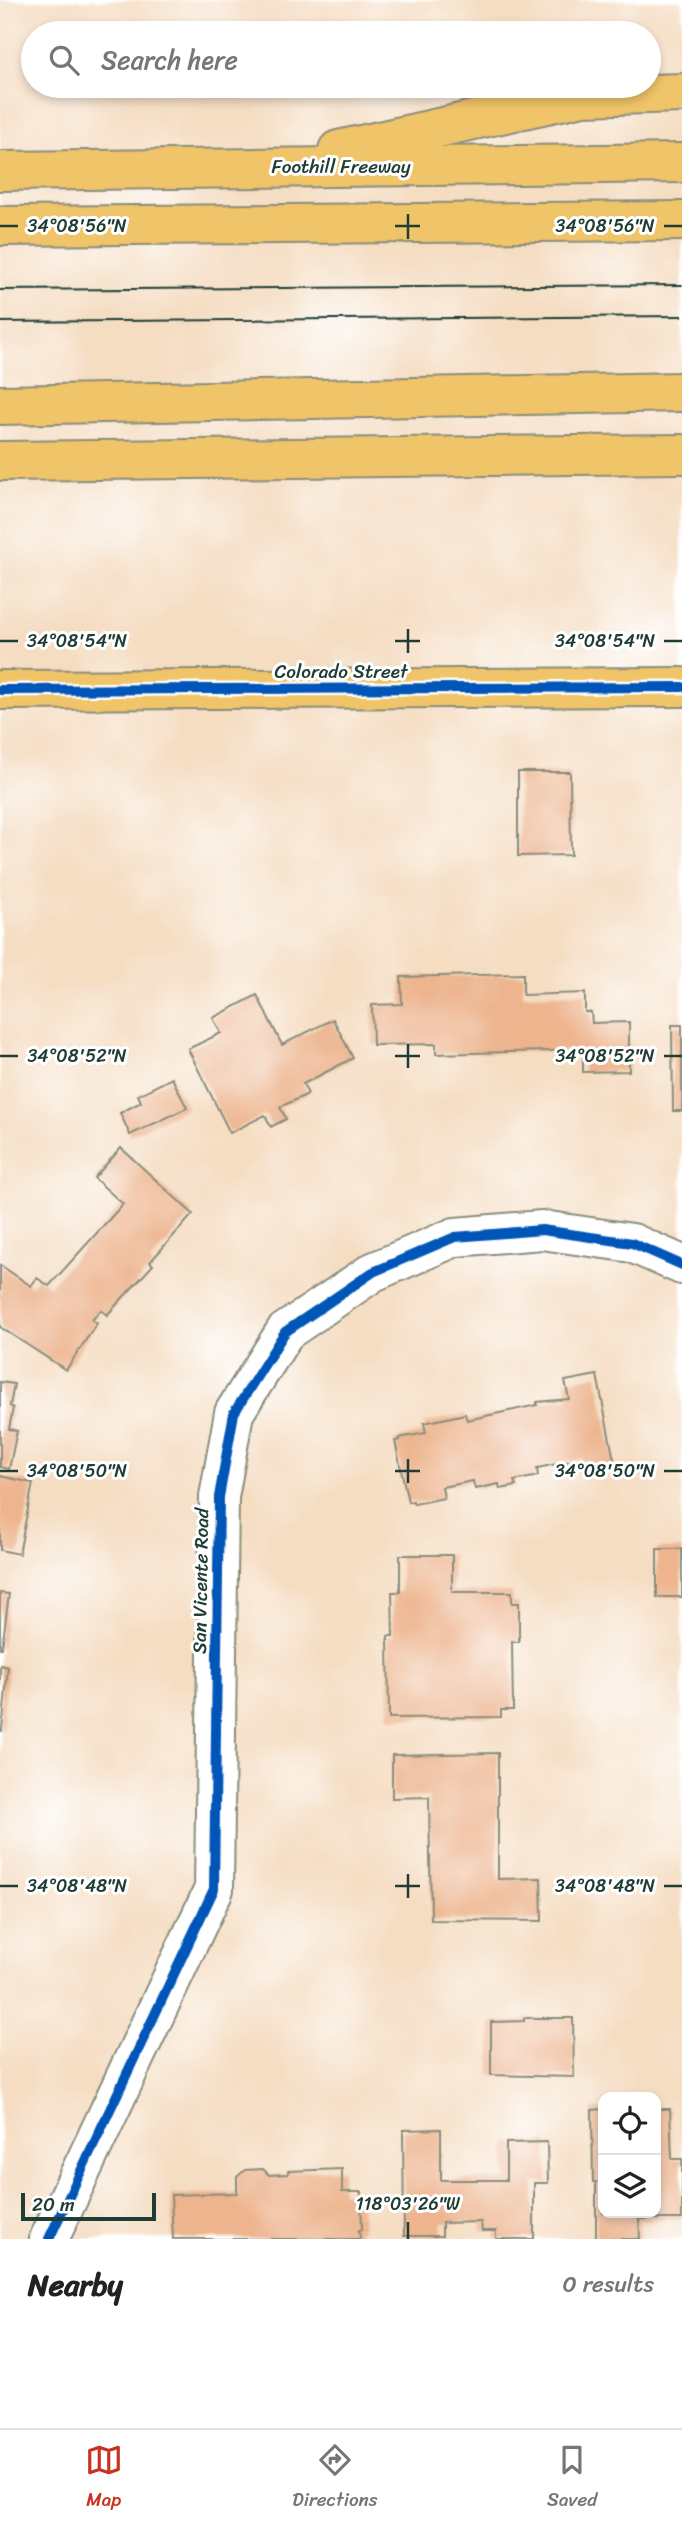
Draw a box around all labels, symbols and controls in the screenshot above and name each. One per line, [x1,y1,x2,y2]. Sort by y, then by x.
search box [21,21,661,98]
text: Search here [101,37,238,83]
icon: search [45,41,83,79]
street label: Foothill Freeway [271,150,411,183]
text: 34°08'56"N [28,210,127,242]
text: 34°08'56"N [556,210,655,242]
text: 34°08'54"N [27,625,127,657]
text: 34°08'54"N [555,625,655,657]
street label: Colorado Street [274,655,409,688]
text: 34°08'52"N [27,1040,127,1072]
text: 34°08'52"N [555,1040,655,1072]
text: 34°08'50"N [27,1455,128,1487]
text: 34°08'50"N [555,1455,656,1487]
street label: San Vicente Road [183,1507,218,1654]
text: 34°08'48"N [27,1870,127,1902]
text: 34°08'48"N [555,1870,655,1902]
map controls [598,2092,661,2218]
button: locate [598,2092,661,2155]
button: layers [598,2155,661,2218]
text: 20 m [32,2188,75,2221]
text: 118°03'26"W [356,2188,461,2220]
scale bar [21,2190,156,2222]
text: Nearby [28,2258,123,2312]
text: 0 results [562,2264,654,2305]
tab: Map [85,2441,123,2516]
tab: Directions [292,2441,378,2516]
tab: Saved [547,2441,597,2516]

